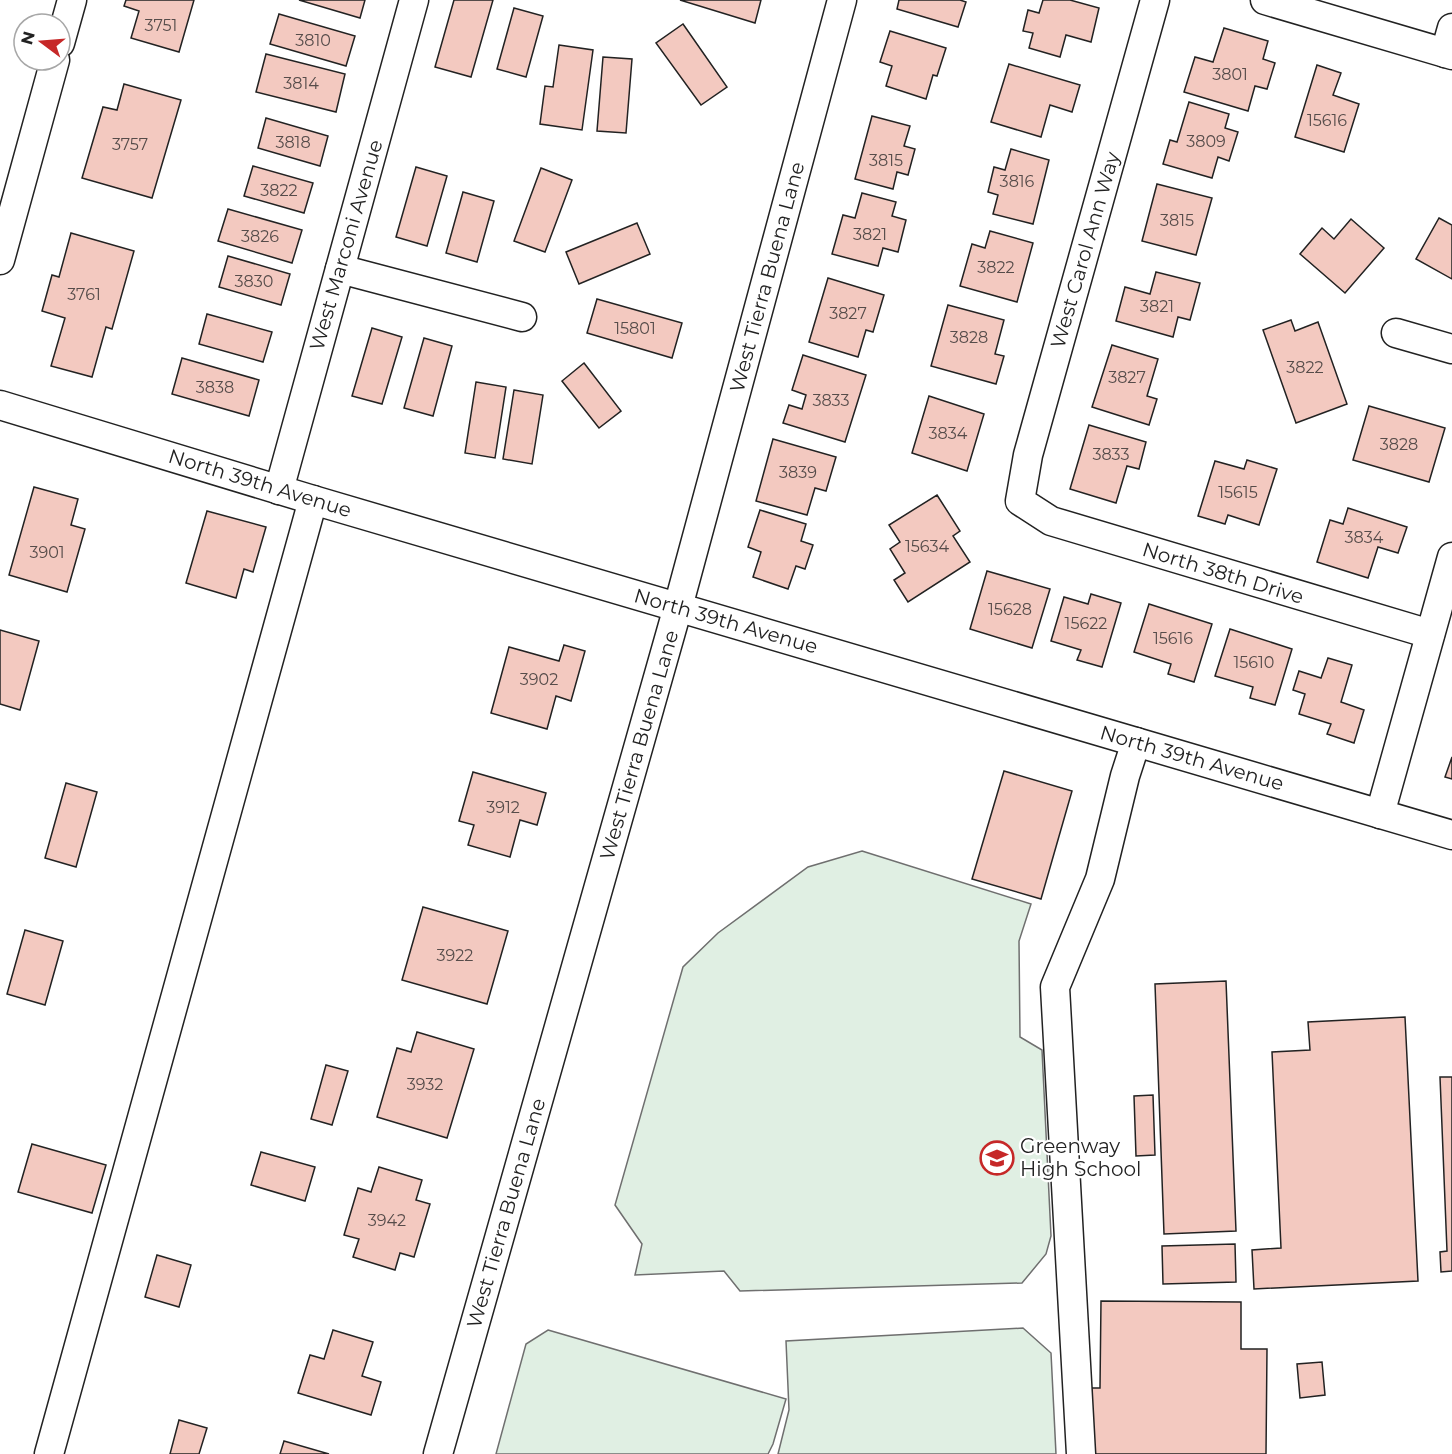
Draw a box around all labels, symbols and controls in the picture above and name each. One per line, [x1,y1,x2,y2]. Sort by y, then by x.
north arrow [12,12,72,72]
house number: 3751 [145,16,177,35]
text: N [17,29,39,47]
house number: 3810 [295,31,331,50]
house number: 3801 [1212,65,1248,84]
house number: 3814 [283,74,319,93]
house number: 15616 [1307,111,1347,130]
house number: 3809 [1186,132,1226,151]
house number: 3818 [275,133,311,152]
house number: 3757 [112,135,148,154]
street label: West Marconi Avenue [304,137,388,353]
street label: West Carol Ann Way [1045,149,1125,351]
house number: 3815 [869,151,903,170]
street label: West Tierra Buena Lane [725,159,809,395]
house number: 3816 [1000,172,1035,191]
house number: 3822 [260,181,298,200]
house number: 3815 [1160,211,1194,230]
house number: 3821 [853,225,887,244]
house number: 3826 [241,227,279,246]
house number: 3822 [977,258,1015,277]
house number: 3830 [235,272,273,291]
house number: 3761 [67,285,101,304]
house number: 3821 [1140,297,1174,316]
house number: 3827 [829,304,867,323]
house number: 15801 [614,319,656,338]
house number: 3828 [950,328,988,347]
house number: 3822 [1286,358,1324,377]
house number: 3827 [1108,368,1146,387]
house number: 3838 [196,378,234,397]
house number: 3833 [812,391,850,410]
house number: 3834 [929,424,968,443]
house number: 3828 [1380,435,1418,454]
street label: North 39th Avenue [166,444,354,522]
house number: 3833 [1092,445,1130,464]
house number: 3839 [779,463,817,482]
house number: 15615 [1218,483,1258,502]
house number: 3834 [1345,528,1384,547]
house number: 15634 [905,537,950,556]
street label: North 38th Drive [1139,537,1307,609]
house number: 3901 [29,543,65,562]
street label: North 39th Avenue [631,583,821,659]
house number: 15628 [988,600,1032,619]
house number: 15622 [1065,614,1107,633]
street label: West Tierra Buena Lane [595,627,683,863]
house number: 15616 [1153,629,1193,648]
house number: 15610 [1234,653,1274,672]
house number: 3902 [520,670,558,689]
street label: North 39th Avenue [1097,720,1287,796]
house number: 3912 [486,798,520,817]
house number: 3922 [437,946,473,965]
house number: 3932 [407,1075,443,1094]
street label: West Tierra Buena Lane [462,1095,550,1331]
place label: Greenway High School [1020,1134,1142,1181]
school or university icon: Greenway High School [979,1140,1015,1176]
house number: 3942 [368,1211,406,1230]

